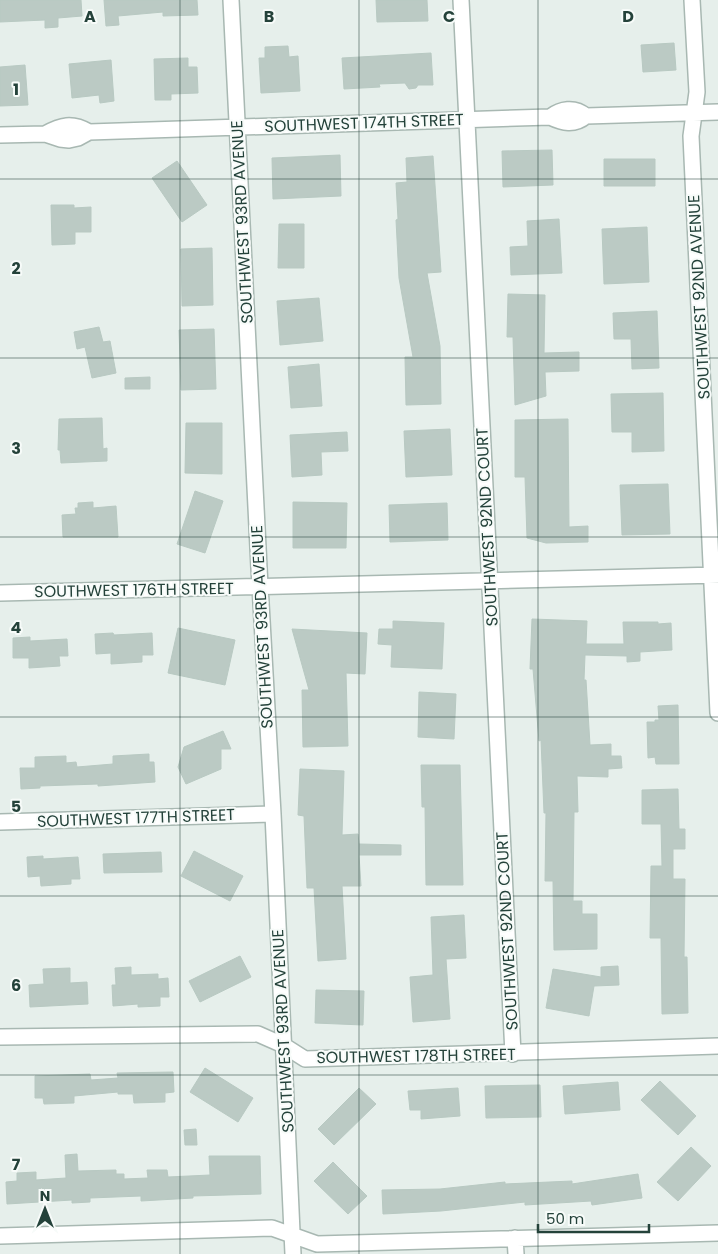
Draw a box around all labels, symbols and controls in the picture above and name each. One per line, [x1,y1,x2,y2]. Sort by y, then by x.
text: A [84,5,96,28]
text: B [264,5,274,28]
text: C [443,5,455,28]
text: D [622,5,634,28]
text: 1 [13,78,19,101]
street label: SOUTHWEST 174TH STREET [264,108,464,138]
street label: SOUTHWEST 93RD AVENUE [225,120,259,324]
street label: SOUTHWEST 92ND AVENUE [682,194,716,400]
text: 2 [11,257,21,280]
street label: SOUTHWEST 92ND COURT [470,427,504,627]
text: 3 [11,437,21,460]
street label: SOUTHWEST 93RD AVENUE [245,525,279,729]
street label: SOUTHWEST 176TH STREET [34,577,234,603]
text: 4 [11,616,22,639]
text: 5 [11,795,21,818]
street label: SOUTHWEST 177TH STREET [37,803,236,833]
street label: SOUTHWEST 92ND COURT [490,831,524,1031]
street label: SOUTHWEST 93RD AVENUE [266,929,300,1133]
text: 6 [11,974,21,997]
street label: SOUTHWEST 178TH STREET [316,1043,516,1069]
text: 7 [12,1153,21,1176]
north arrow [20,1184,70,1234]
text: N [40,1186,50,1206]
scale bar [538,1202,649,1234]
text: 50 m [546,1208,584,1229]

